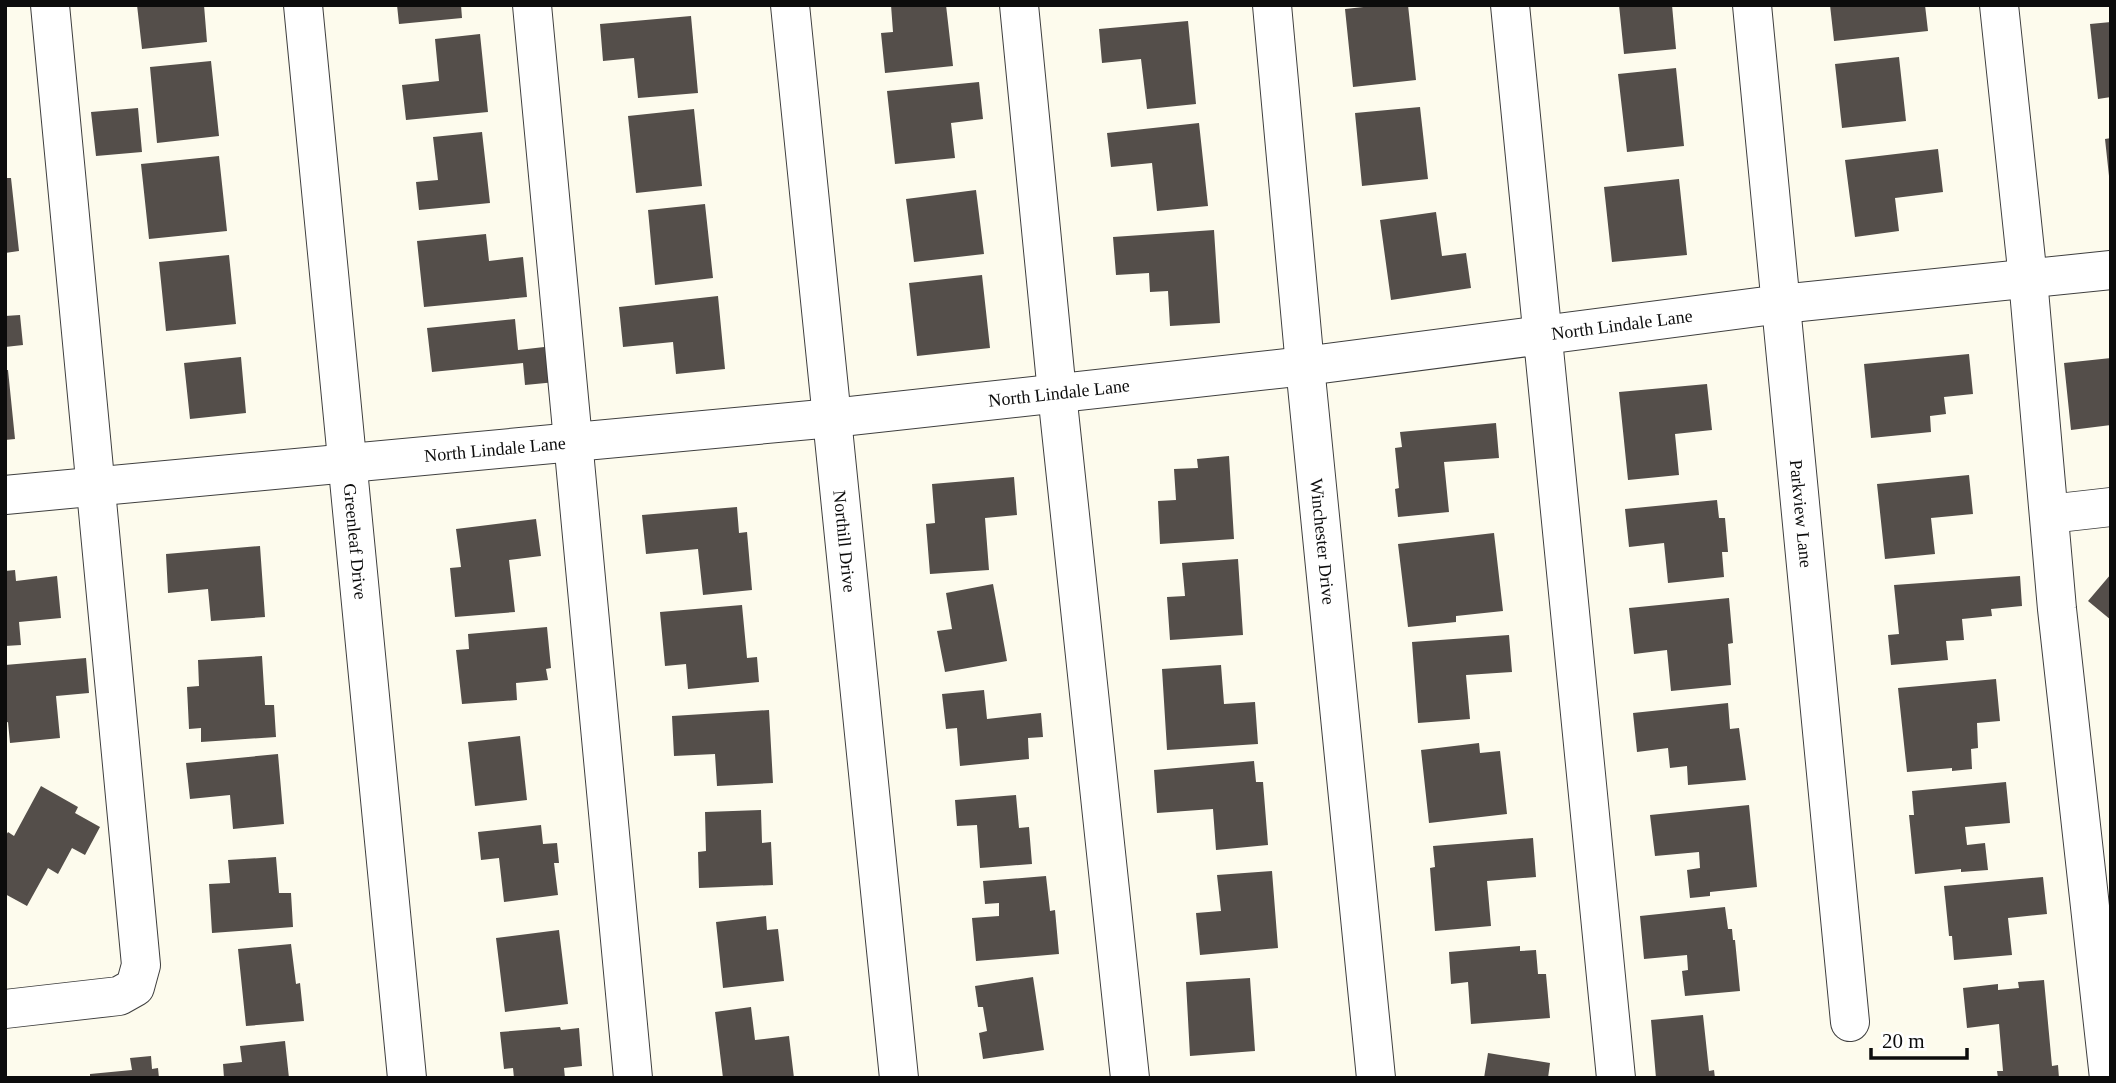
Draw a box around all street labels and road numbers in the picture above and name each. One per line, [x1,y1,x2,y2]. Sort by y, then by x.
street label: North Lindale Lane [1550,306,1694,344]
street label: North Lindale Lane [987,375,1131,411]
street label: North Lindale Lane [423,433,567,466]
street label: Parkview Lane [1786,459,1816,569]
street label: Winchester Drive [1306,478,1339,606]
street label: Greenleaf Drive [339,483,371,600]
street label: Northill Drive [829,489,860,593]

